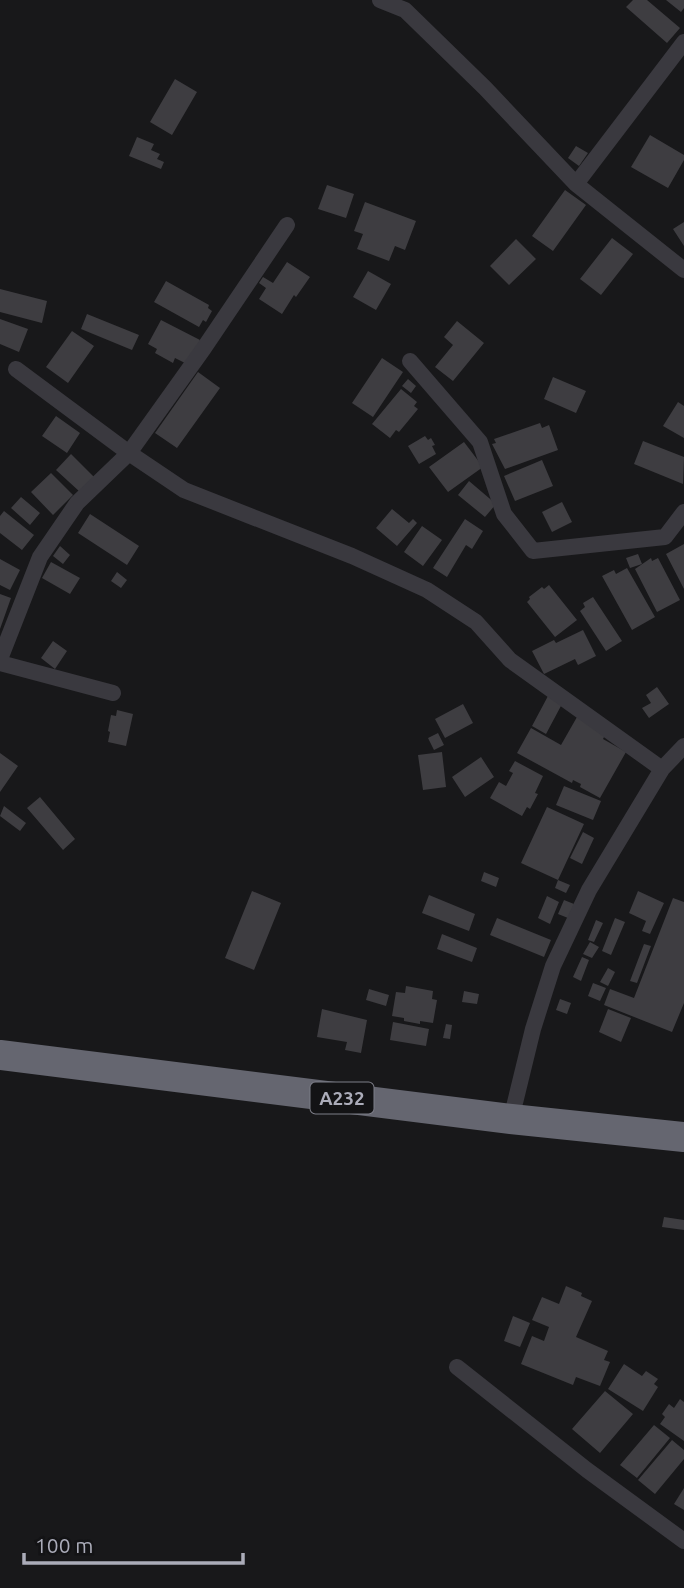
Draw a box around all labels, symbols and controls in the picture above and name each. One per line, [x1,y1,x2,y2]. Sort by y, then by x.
road number: A232 [310,1082,374,1114]
scale bar [24,1522,243,1566]
text: 100 m [35,1533,93,1557]

